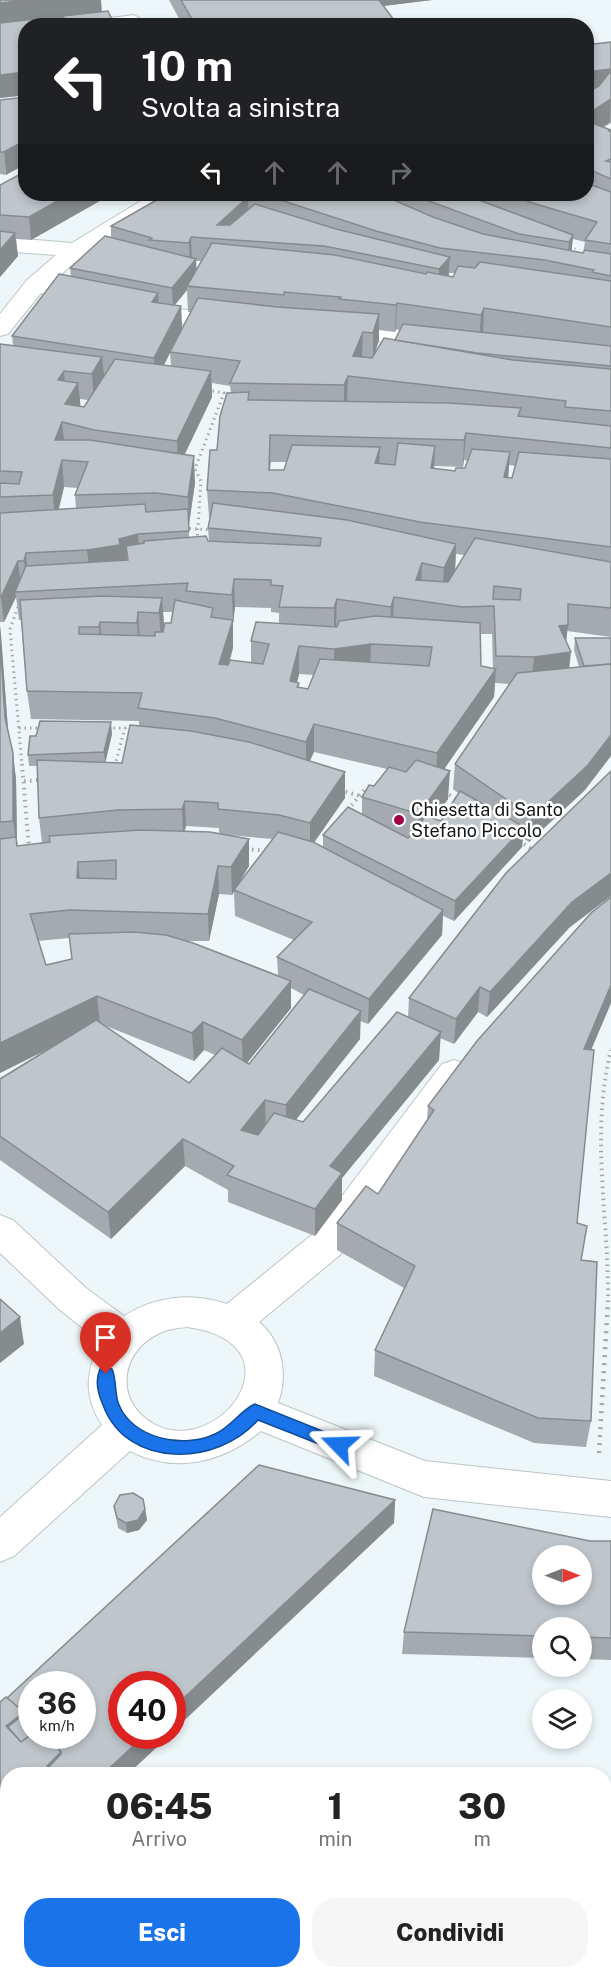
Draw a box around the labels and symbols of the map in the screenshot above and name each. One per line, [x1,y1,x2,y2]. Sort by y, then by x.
place label: Chiesetta di Santo Stefano Piccolo [411,799,563,841]
marker: Chiesetta di Santo Stefano Piccolo [392,813,406,827]
pin [80,1312,131,1374]
position arrow [307,1413,371,1477]
north arrow [532,1545,592,1605]
speed limit sign: 40 [108,1671,186,1749]

